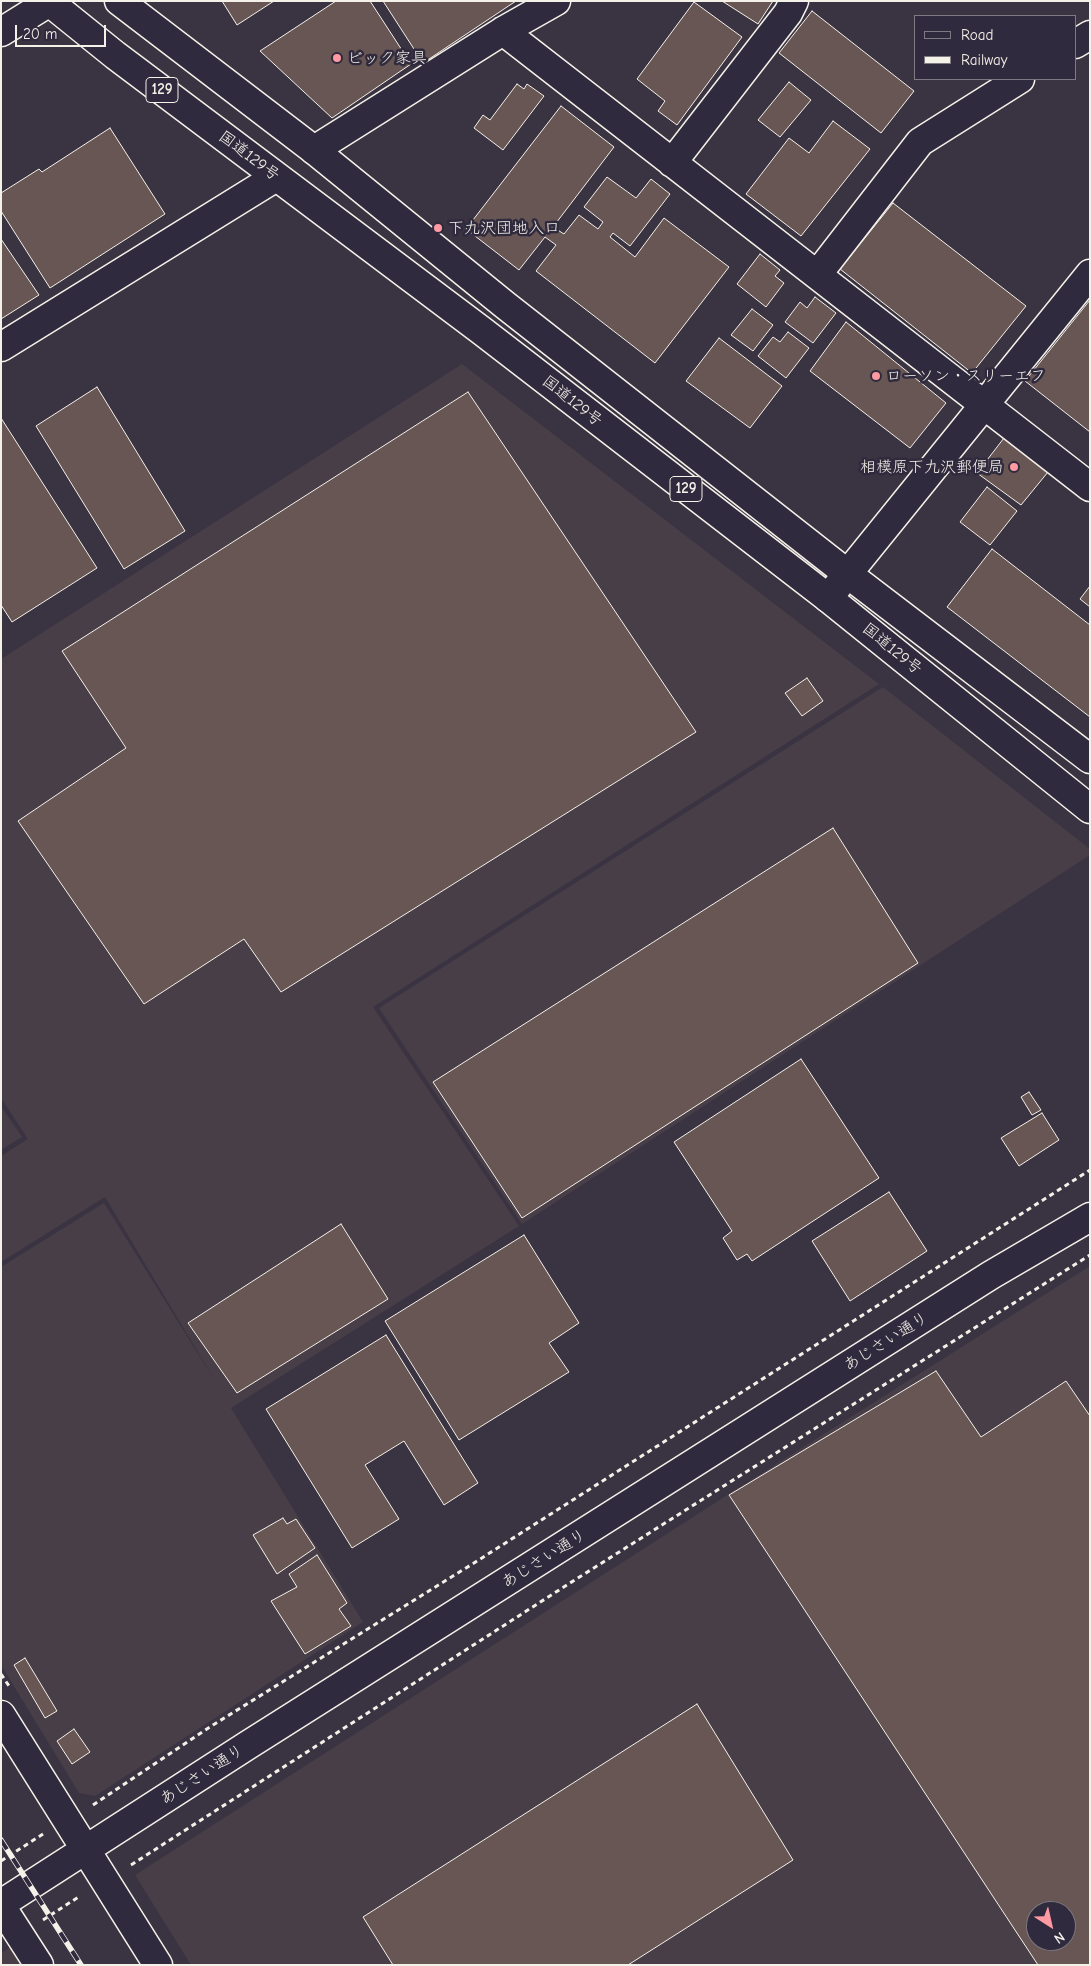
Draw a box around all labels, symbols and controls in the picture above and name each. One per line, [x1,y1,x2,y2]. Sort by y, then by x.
scale bar [18,15,109,47]
legend [914,15,1076,80]
text: 20 m [23,25,57,43]
text: Road [961,26,993,44]
place label: ビック家具 [347,48,427,68]
text: Railway [961,51,1007,69]
marker: ビック家具 [331,52,343,64]
road number: 129 [146,78,178,102]
street label: 国道129号 [215,127,283,185]
place label: 下九沢団地入口 [448,218,560,238]
marker: 下九沢団地入口 [432,222,444,234]
place label: ローソン・スリーエフ [886,366,1046,386]
marker: ローソン・スリーエフ [870,370,882,382]
street label: 国道129号 [538,372,606,430]
place label: 相模原下九沢郵便局 [860,457,1004,477]
marker: 相模原下九沢郵便局 [1008,461,1020,473]
road number: 129 [670,476,702,502]
street label: 国道129号 [858,619,926,679]
street label: あじさい通り [840,1308,932,1376]
street label: あじさい通り [498,1525,590,1593]
street label: あじさい通り [157,1741,247,1809]
north arrow [1026,1901,1076,1951]
text: N [1051,1928,1068,1947]

